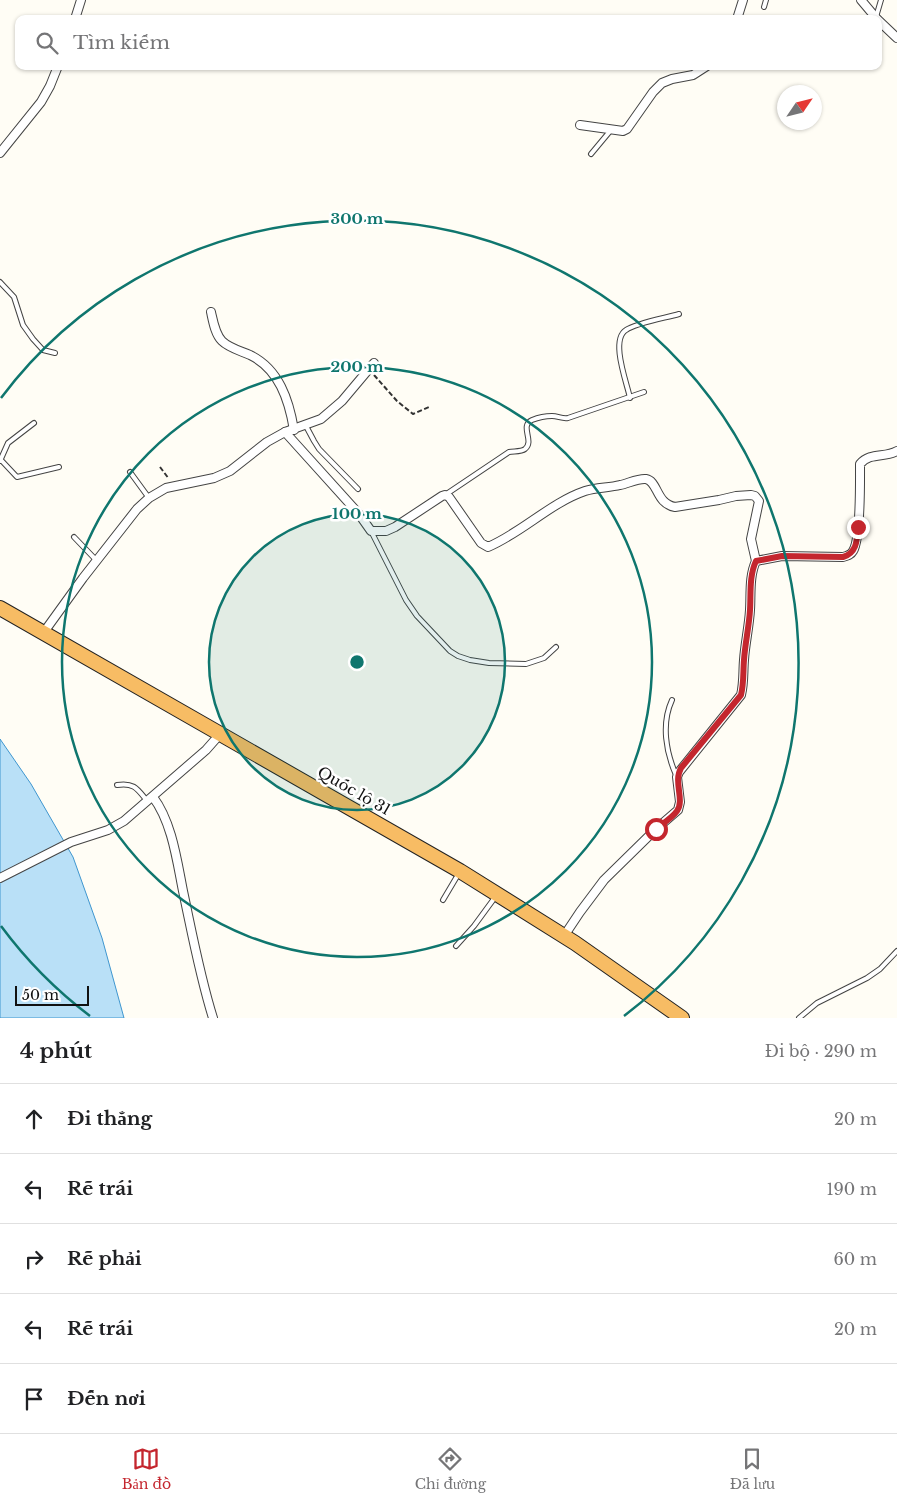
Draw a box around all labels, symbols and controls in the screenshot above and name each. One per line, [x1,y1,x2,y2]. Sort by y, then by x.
search box [15,15,882,70]
icon: search [33,29,61,57]
text: Tìm kiếm [73,31,170,54]
north arrow [777,85,822,130]
text: 300 m [331,209,384,228]
text: 200 m [331,357,384,376]
text: 100 m [332,504,382,523]
route end [847,516,870,539]
centre of rings [348,653,366,671]
street label: Quốc lộ 31 [314,762,394,819]
route start [645,818,668,841]
scale bar [15,983,89,1006]
text: 50 m [22,986,59,1004]
text: 4 phút [20,1038,92,1064]
text: Đi bộ · 290 m [765,1041,877,1061]
icon: ahead [20,1105,48,1133]
text: Đi thẳng [67,1107,152,1130]
text: 20 m [834,1109,877,1129]
icon: left [20,1175,48,1203]
text: Rẽ trái [67,1177,133,1200]
text: 190 m [826,1179,877,1199]
icon: right [20,1245,48,1273]
text: Rẽ phải [67,1247,142,1270]
text: 60 m [834,1249,877,1269]
icon: left [20,1315,48,1343]
text: Rẽ trái [67,1317,133,1340]
text: 20 m [834,1319,877,1339]
icon: arrive [20,1385,48,1413]
text: Đến nơi [67,1387,146,1410]
tab: Bản đồ [122,1445,171,1493]
tab: Chỉ đường [415,1445,486,1493]
tab: Đã lưu [730,1445,775,1493]

